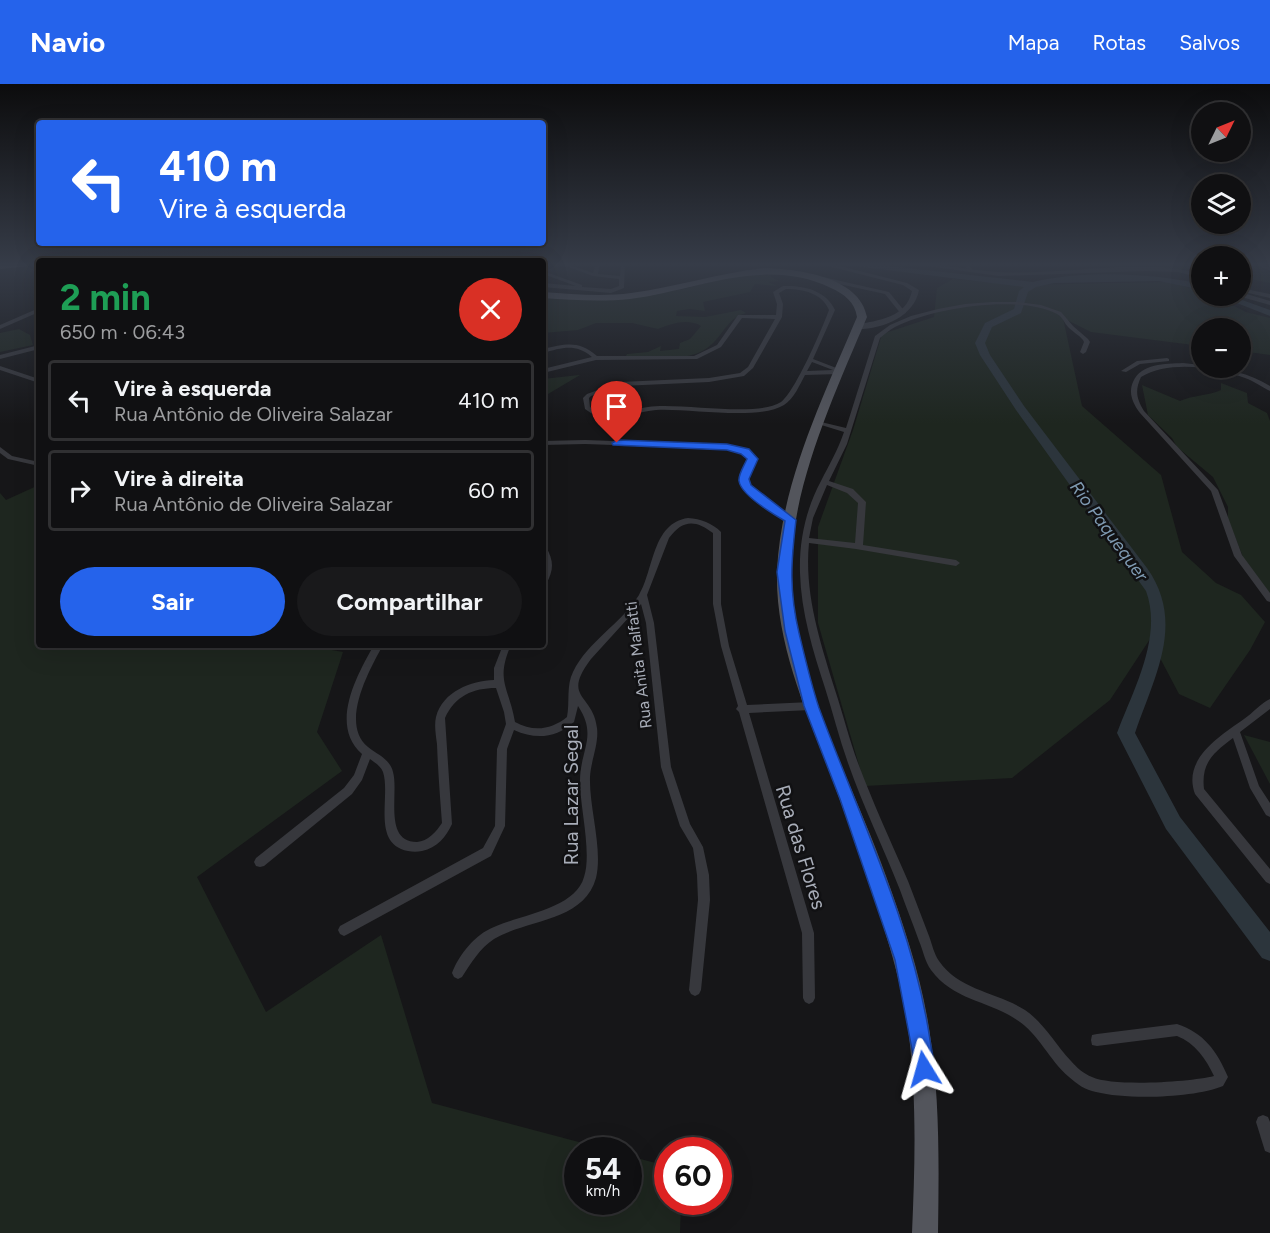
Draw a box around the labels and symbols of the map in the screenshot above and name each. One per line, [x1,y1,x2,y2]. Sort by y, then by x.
north arrow [1191,102,1251,162]
pin [591,381,642,443]
water label: Rio Paquequer [1065,477,1153,586]
street label: Rua Anita Malfatti [621,600,656,729]
street label: Rua Lazar Segal [559,725,583,865]
street label: Rua das Flores [771,782,831,912]
position arrow [892,1037,956,1101]
speed limit sign: 60 [654,1137,732,1215]

